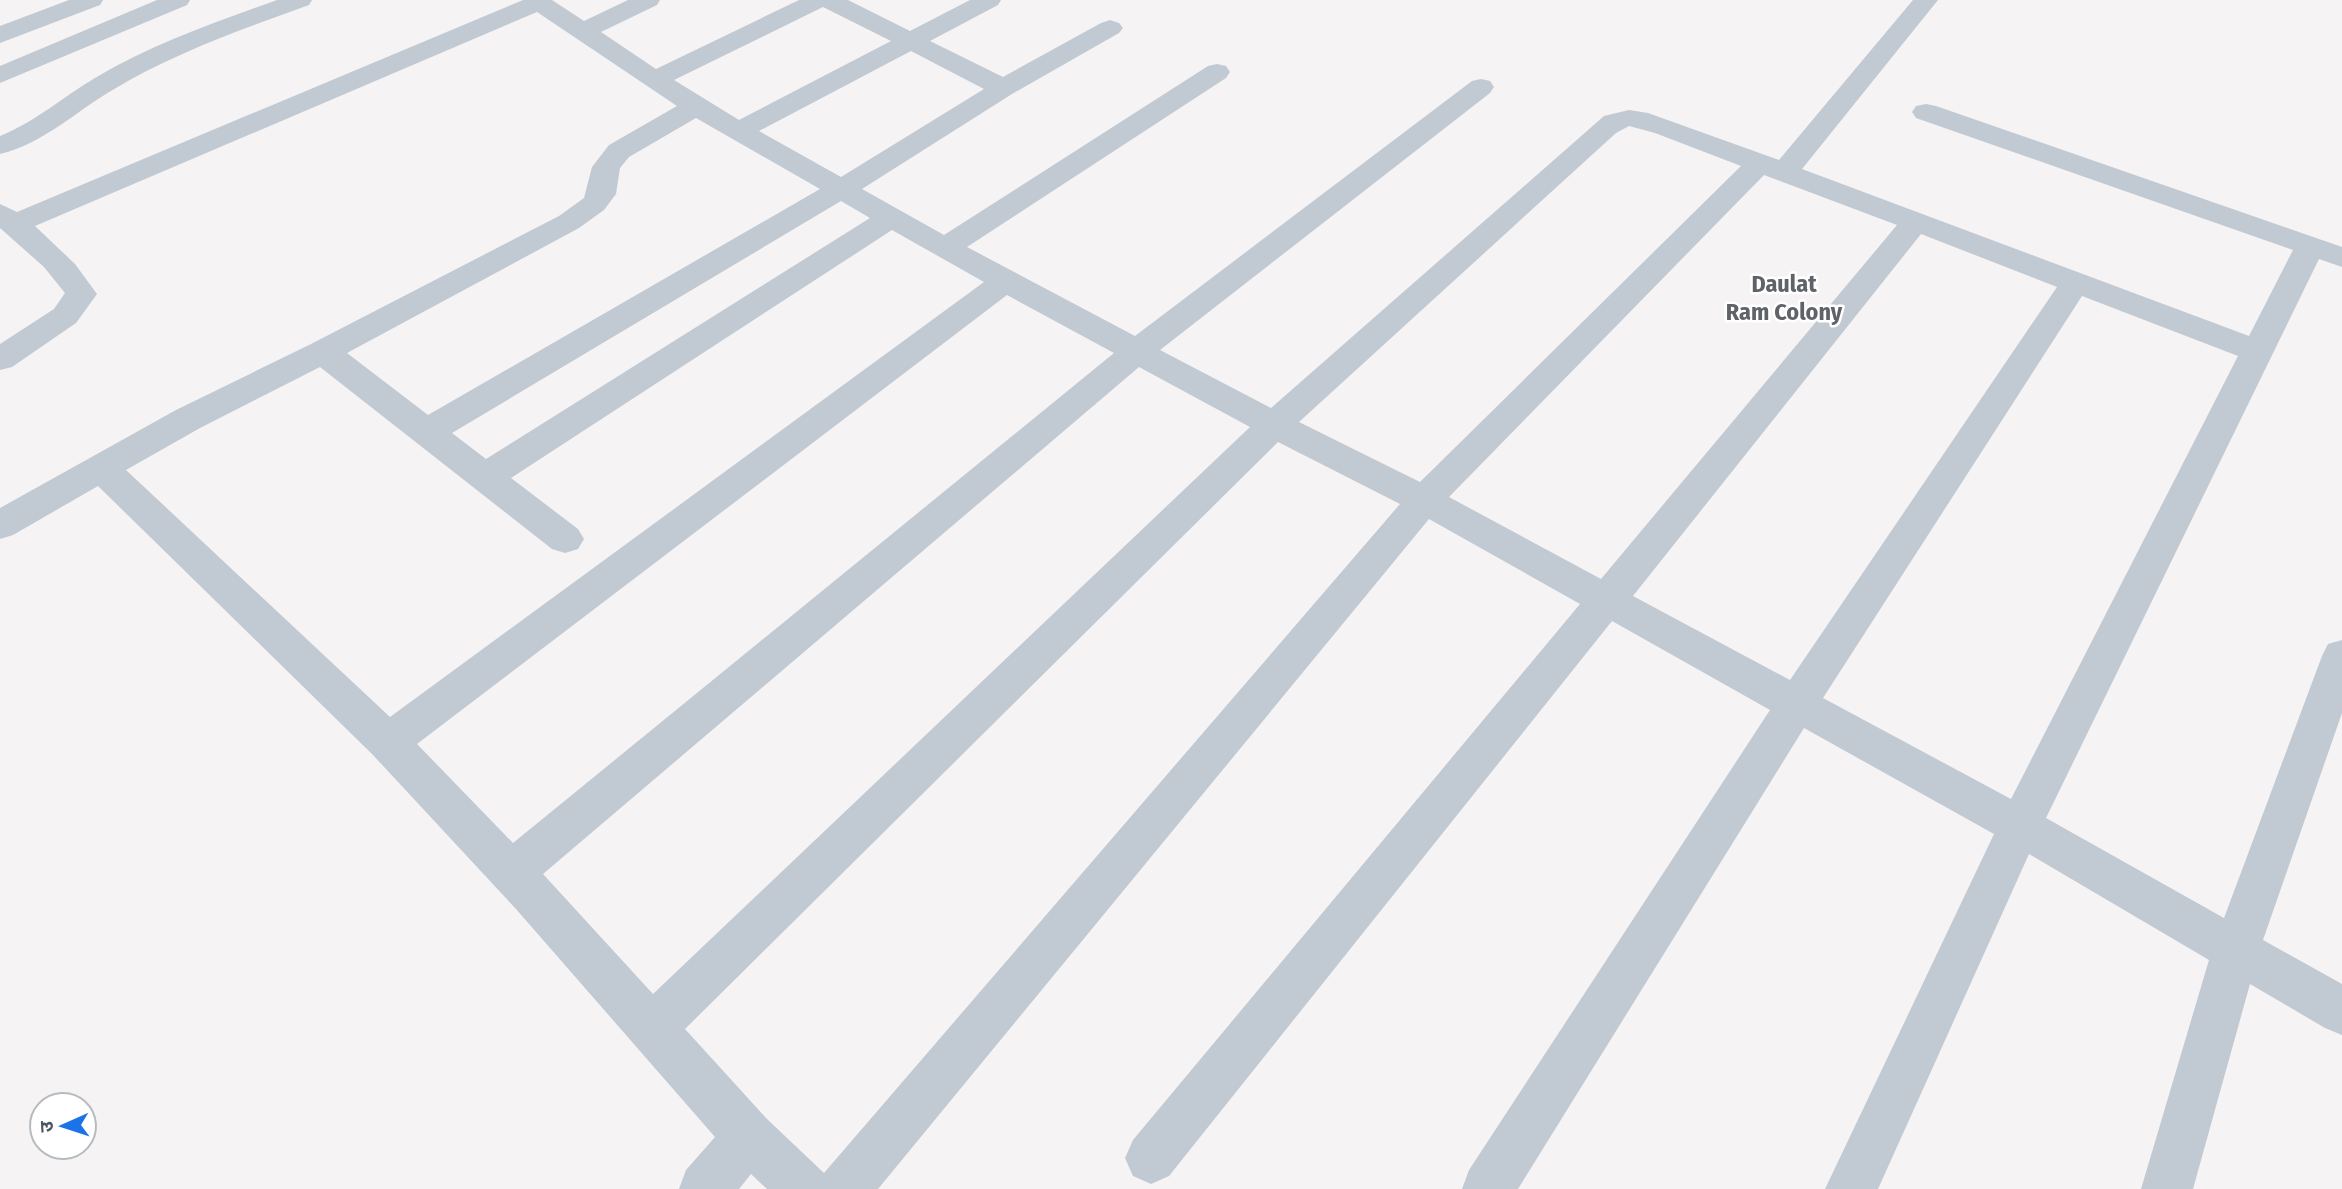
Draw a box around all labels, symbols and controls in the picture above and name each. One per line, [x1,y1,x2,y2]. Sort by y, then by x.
district label: Daulat Ram Colony [1726,270,1843,326]
north arrow [28,1091,98,1161]
text: उ [35,1120,58,1133]

